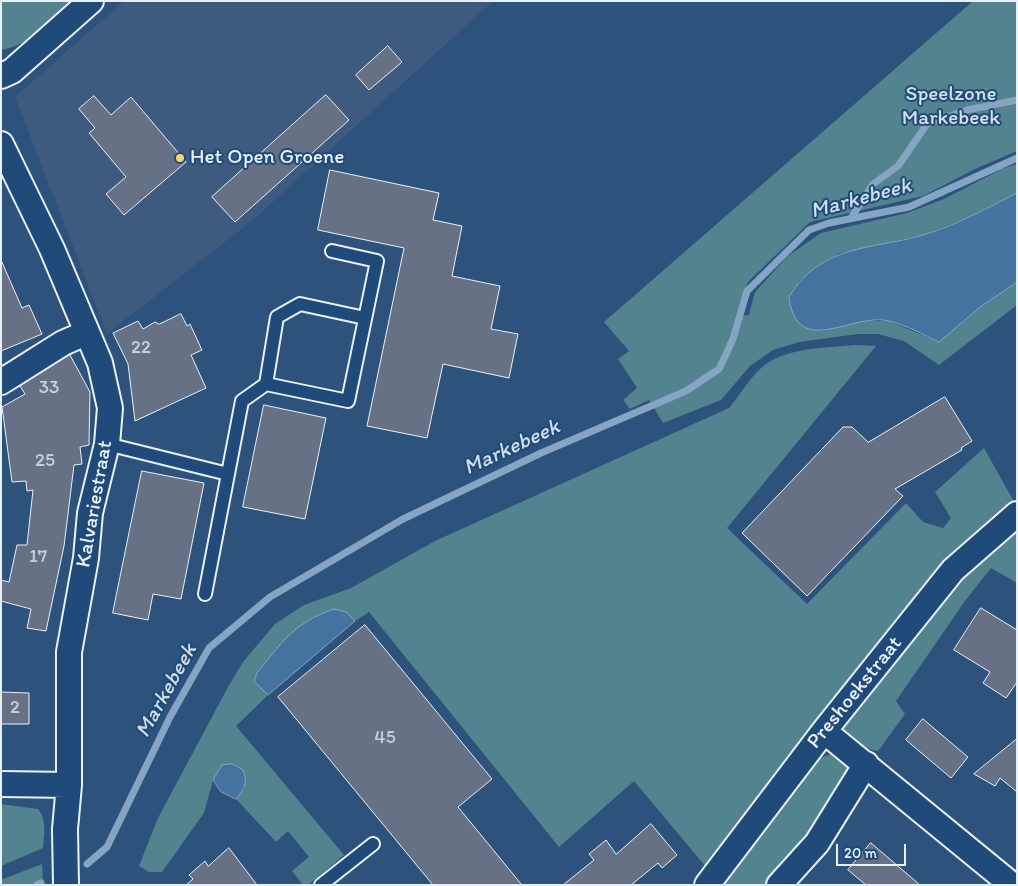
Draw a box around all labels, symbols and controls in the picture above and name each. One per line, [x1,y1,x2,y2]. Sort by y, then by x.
park label: Speelzone Markebeek [902,82,1000,132]
place label: Het Open Groene [190,145,344,171]
marker: Het Open Groene [174,152,186,164]
water label: Markebeek [808,173,914,225]
house number: 22 [131,337,151,359]
house number: 33 [39,377,59,399]
water label: Markebeek [460,414,564,482]
street label: Kalvariestraat [71,438,119,570]
house number: 25 [35,450,55,472]
house number: 17 [29,546,47,568]
street label: Preshoekstraat [802,632,908,754]
water label: Markebeek [130,639,204,743]
house number: 2 [10,697,20,719]
house number: 45 [374,727,396,749]
scale bar [838,834,908,866]
text: 20 m [844,844,877,862]

